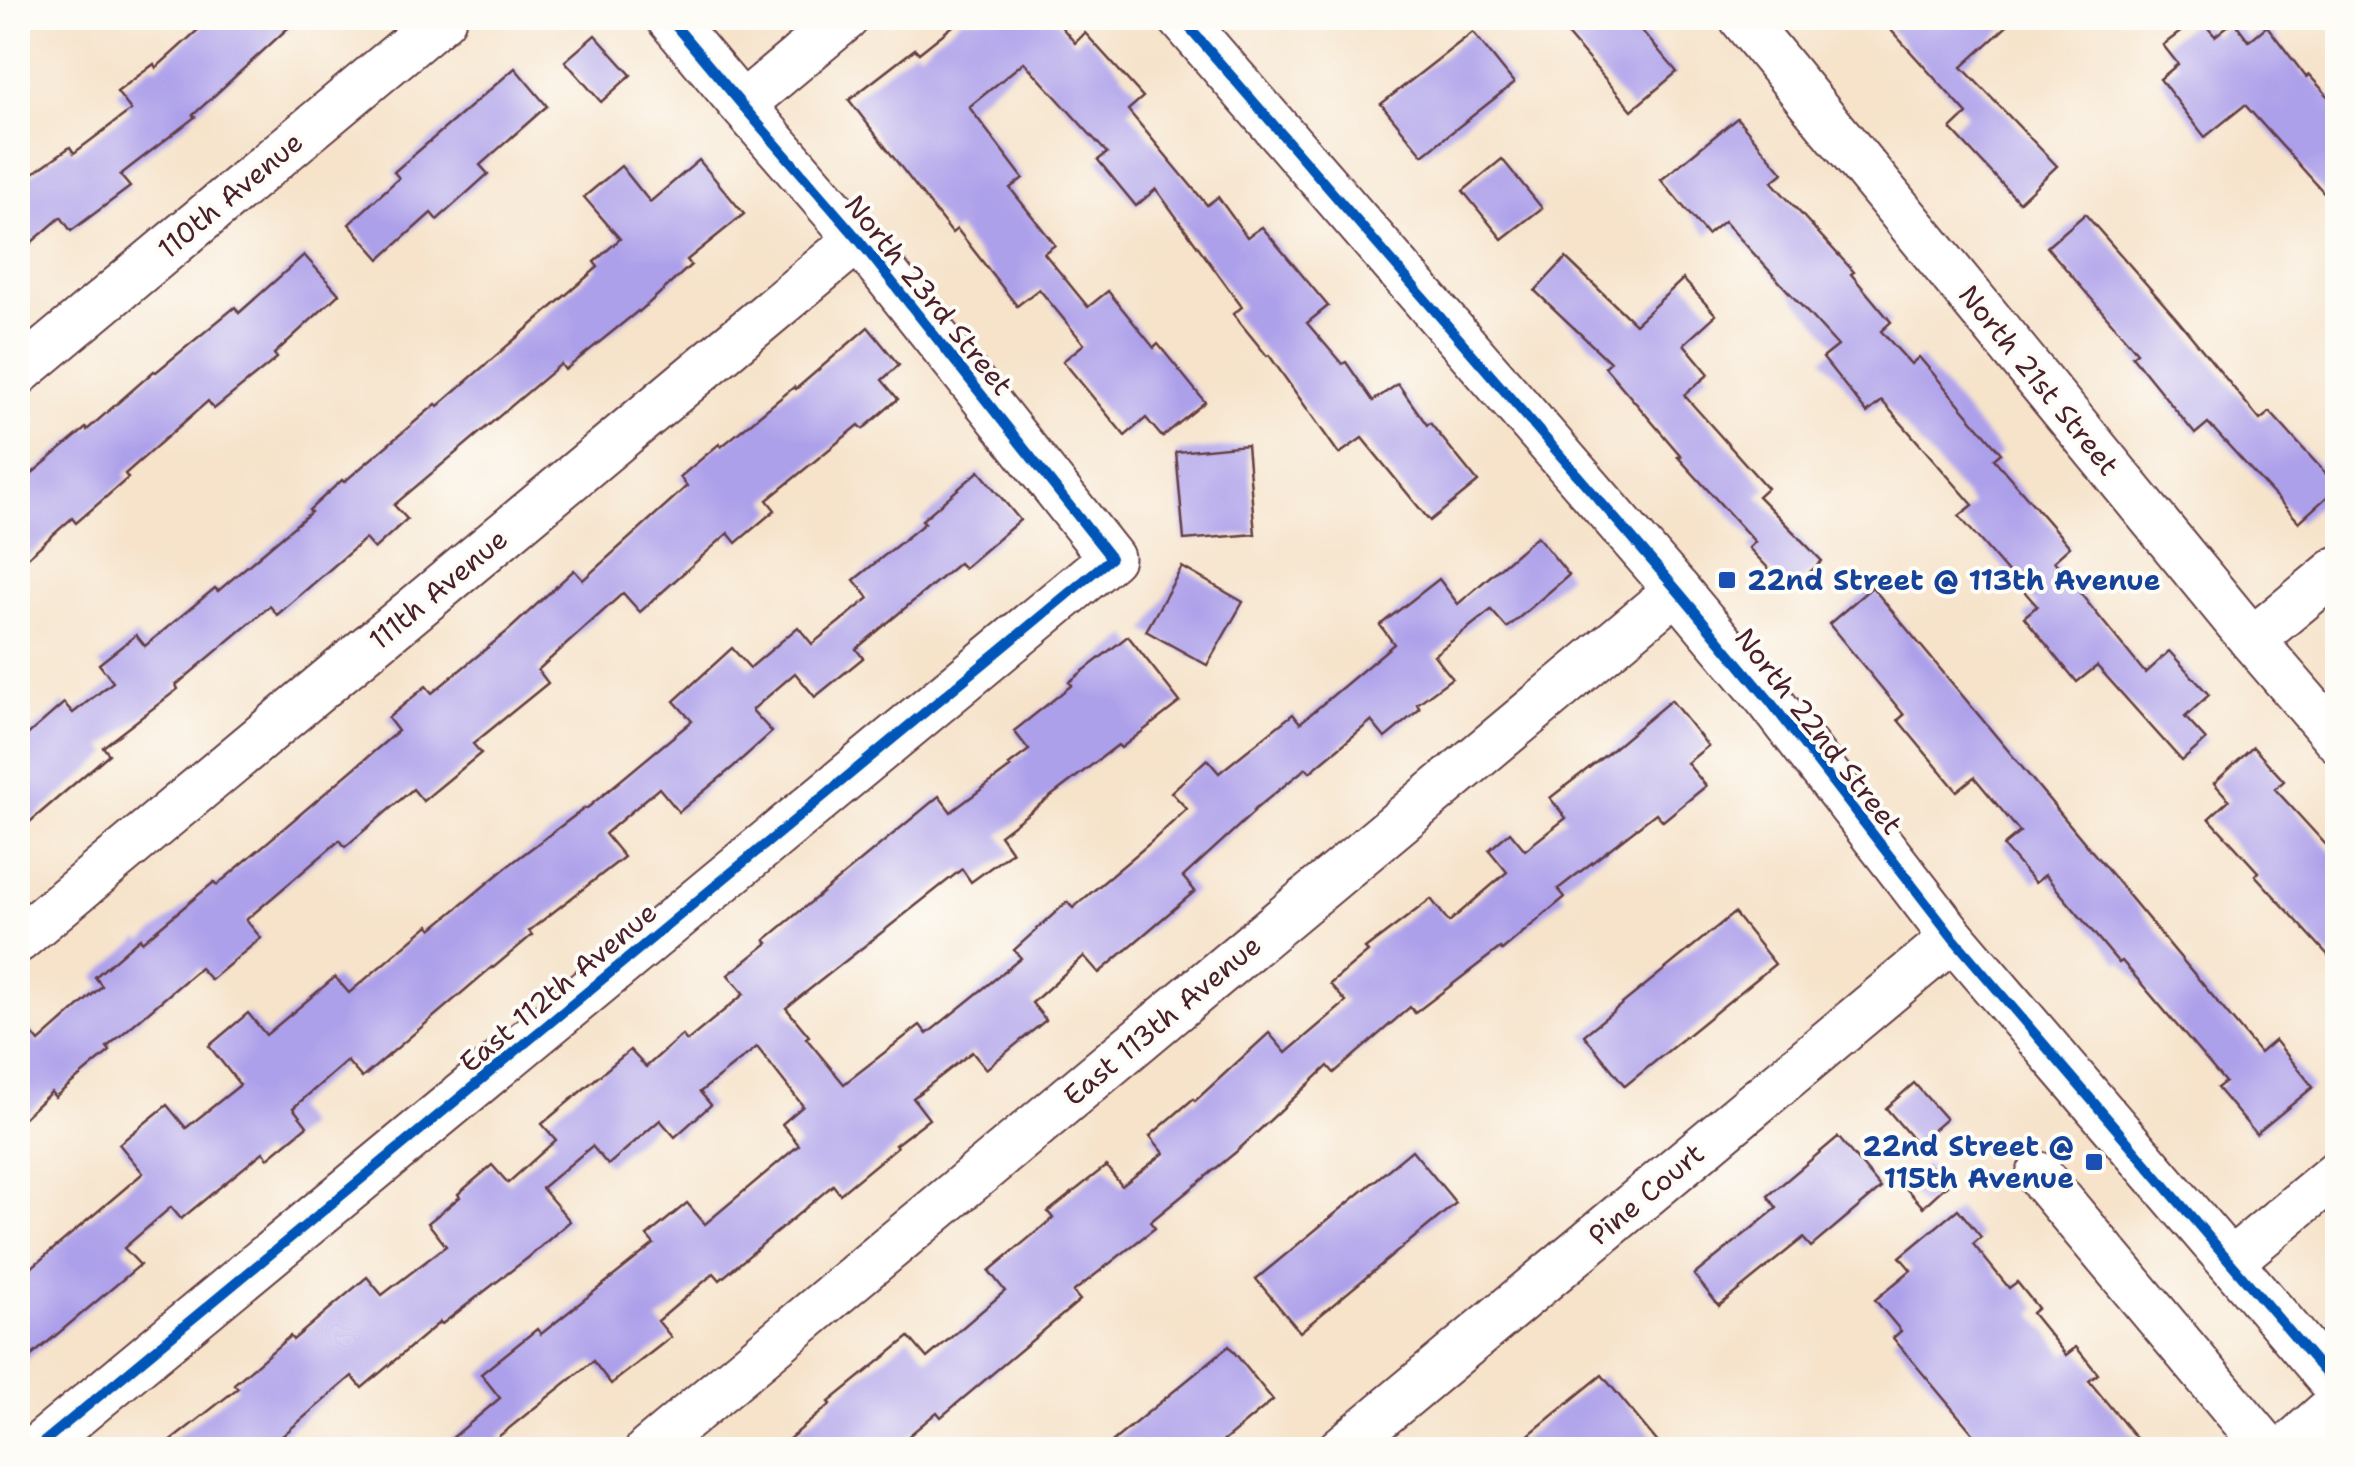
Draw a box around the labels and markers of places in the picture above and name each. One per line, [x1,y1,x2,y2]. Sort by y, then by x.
place label: 22nd Street @ 113th Avenue [1747,561,2160,599]
marker: 22nd Street @ 113th Avenue [1716,569,1738,591]
place label: 22nd Street @ 115th Avenue [1862,1127,2074,1197]
marker: 22nd Street @ 115th Avenue [2083,1151,2105,1173]

